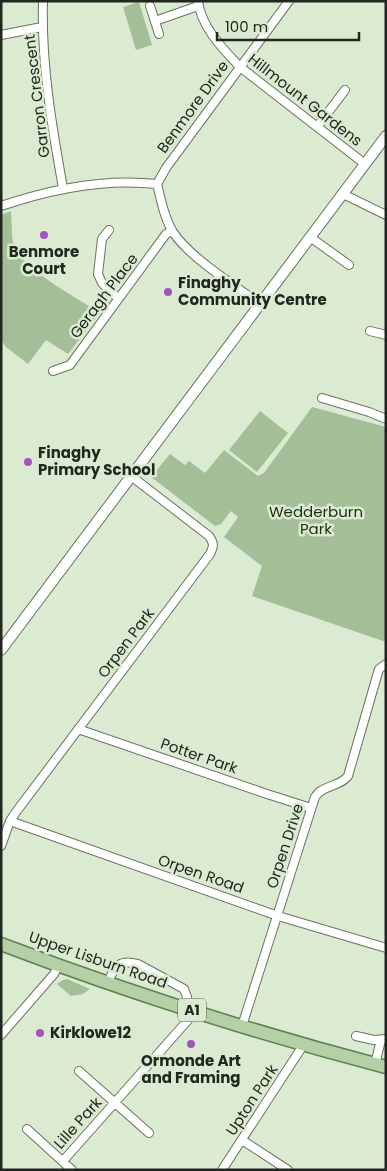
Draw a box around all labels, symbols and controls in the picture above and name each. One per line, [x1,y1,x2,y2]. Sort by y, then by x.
scale bar [217,10,360,42]
text: 100 m [225,16,268,37]
street label: Garron Crescent [19,33,54,159]
street label: Hillmount Gardens [244,48,367,151]
street label: Benmore Drive [152,56,233,157]
marker: Benmore Court [38,229,50,241]
place label: Benmore Court [9,241,79,279]
street label: Geragh Place [65,249,142,342]
place label: Finaghy Community Centre [178,272,327,310]
marker: Finaghy Community Centre [162,286,174,298]
place label: Finaghy Primary School [38,442,155,480]
marker: Finaghy Primary School [22,456,34,468]
park label: Wedderburn Park [269,501,363,539]
street label: Orpen Park [92,603,159,682]
street label: Potter Park [158,733,241,779]
street label: Orpen Drive [261,801,308,891]
street label: Orpen Road [155,849,247,898]
street label: Upper Lisburn Road [26,926,170,993]
road number: A1 [178,998,206,1022]
place label: Kirklowe12 [50,1022,131,1043]
marker: Kirklowe12 [34,1027,46,1039]
marker: Ormonde Art and Framing [185,1038,197,1050]
place label: Ormonde Art and Framing [141,1050,241,1088]
street label: Upton Park [221,1060,283,1139]
street label: Lille Park [49,1092,107,1153]

